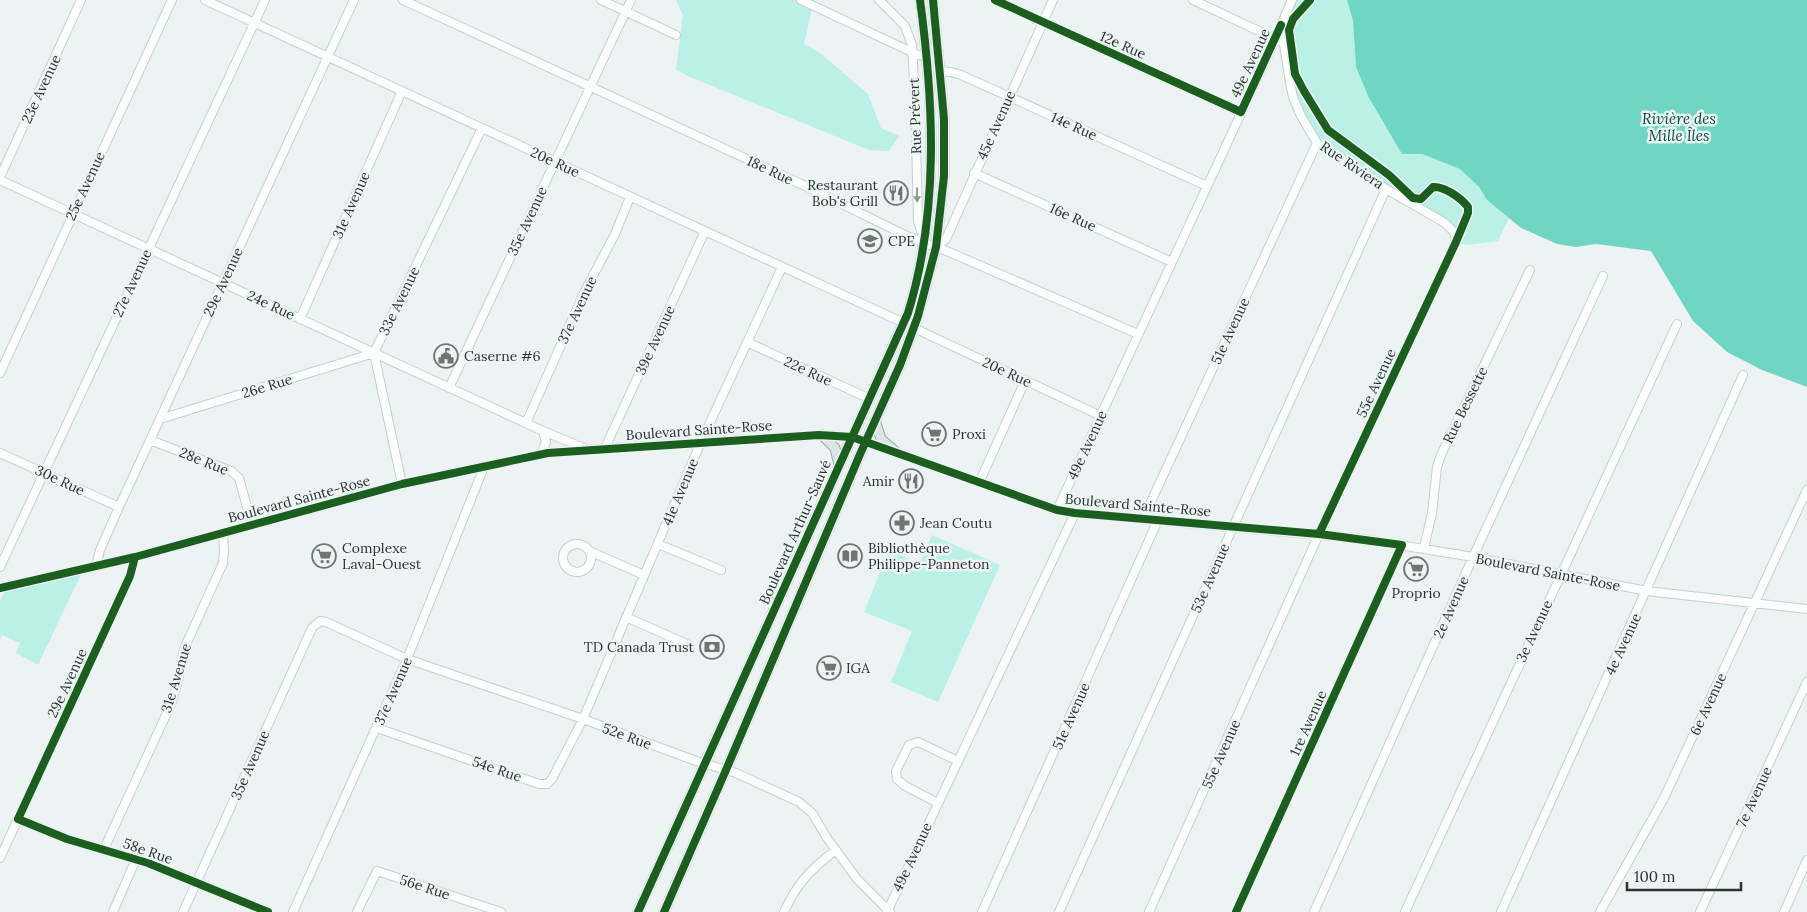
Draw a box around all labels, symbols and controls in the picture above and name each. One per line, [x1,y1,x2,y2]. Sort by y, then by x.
street label: 49e Avenue [1226,25,1274,101]
street label: 12e Rue [1097,27,1149,63]
street label: 23e Avenue [17,51,65,126]
street label: Rue Prévert [905,77,925,155]
street label: 45e Avenue [973,87,1019,162]
street label: 14e Rue [1048,108,1100,144]
water label: Rivière des Mille Îles [1642,109,1716,145]
street label: Rue Riviera [1317,137,1387,193]
street label: 20e Rue [528,143,583,181]
street label: 25e Avenue [61,148,109,223]
street label: 18e Rue [744,151,796,189]
street label: 31e Avenue [328,168,374,241]
place label: Restaurant Bob's Grill [807,176,879,210]
restaurant icon: Restaurant Bob's Grill [883,180,909,206]
street label: 35e Avenue [503,183,551,258]
one-way arrow [914,187,922,203]
street label: 16e Rue [1047,199,1100,235]
school or university icon: CPE [857,228,883,254]
place label: CPE [888,232,915,250]
street label: 29e Avenue [199,244,247,320]
street label: 27e Avenue [108,246,156,320]
street label: 33e Avenue [375,263,424,338]
street label: 37e Avenue [553,273,601,347]
street label: 24e Rue [244,286,298,324]
street label: 51e Avenue [1207,294,1253,367]
street label: 39e Avenue [631,302,679,378]
public building icon: Caserne #6 [433,343,459,369]
street label: 55e Avenue [1352,345,1400,420]
place label: Caserne #6 [464,347,541,365]
street label: 22e Rue [781,352,835,390]
street label: 20e Rue [980,353,1035,391]
street label: Rue Bessette [1439,363,1492,447]
street label: 26e Rue [240,370,295,402]
street label: 49e Avenue [1063,407,1111,483]
street label: Boulevard Sainte-Rose [625,416,773,444]
supermarket icon: Proxi [921,421,947,447]
place label: Proxi [952,425,986,443]
street label: 28e Rue [177,443,232,479]
street label: 41e Avenue [658,455,702,528]
street label: Boulevard Arthur-Sauvé [755,457,835,607]
street label: 30e Rue [32,461,88,499]
restaurant icon: Amir [898,468,924,494]
street label: Boulevard Sainte-Rose [226,471,373,527]
place label: Amir [862,472,894,490]
street label: Boulevard Sainte-Rose [1064,490,1212,520]
pharmacy icon: Jean Coutu [889,510,915,536]
place label: Jean Coutu [919,514,992,532]
place label: Complexe Laval-Ouest [342,539,422,573]
place label: Bibliothèque Philippe-Panneton [868,539,990,573]
street label: 53e Avenue [1187,540,1233,616]
supermarket icon: Complexe Laval-Ouest [311,543,337,569]
library icon: Bibliothèque Philippe-Panneton [837,543,863,569]
street label: Boulevard Sainte-Rose [1474,549,1622,595]
supermarket icon: Proprio [1403,556,1429,582]
street label: 2e Avenue [1429,573,1473,641]
place label: Proprio [1391,584,1441,602]
street label: 3e Avenue [1512,597,1556,665]
street label: 4e Avenue [1601,610,1645,678]
bank icon: TD Canada Trust [699,634,725,660]
place label: TD Canada Trust [584,638,695,656]
street label: 31e Avenue [157,641,195,715]
street label: 29e Avenue [43,645,91,721]
street label: 37e Avenue [370,654,416,728]
supermarket icon: IGA [816,655,842,681]
place label: IGA [846,659,870,677]
street label: 6e Avenue [1686,670,1730,738]
street label: 51e Avenue [1048,679,1094,752]
street label: 1re Avenue [1286,687,1331,759]
street label: 55e Avenue [1198,716,1244,791]
street label: 52e Rue [600,719,655,753]
street label: 35e Avenue [227,727,273,803]
street label: 54e Rue [470,752,525,786]
street label: 7e Avenue [1732,763,1776,830]
street label: 49e Avenue [888,819,936,895]
street label: 58e Rue [121,834,176,868]
scale bar [1627,860,1741,892]
text: 100 m [1634,867,1675,886]
street label: 56e Rue [398,870,453,904]

